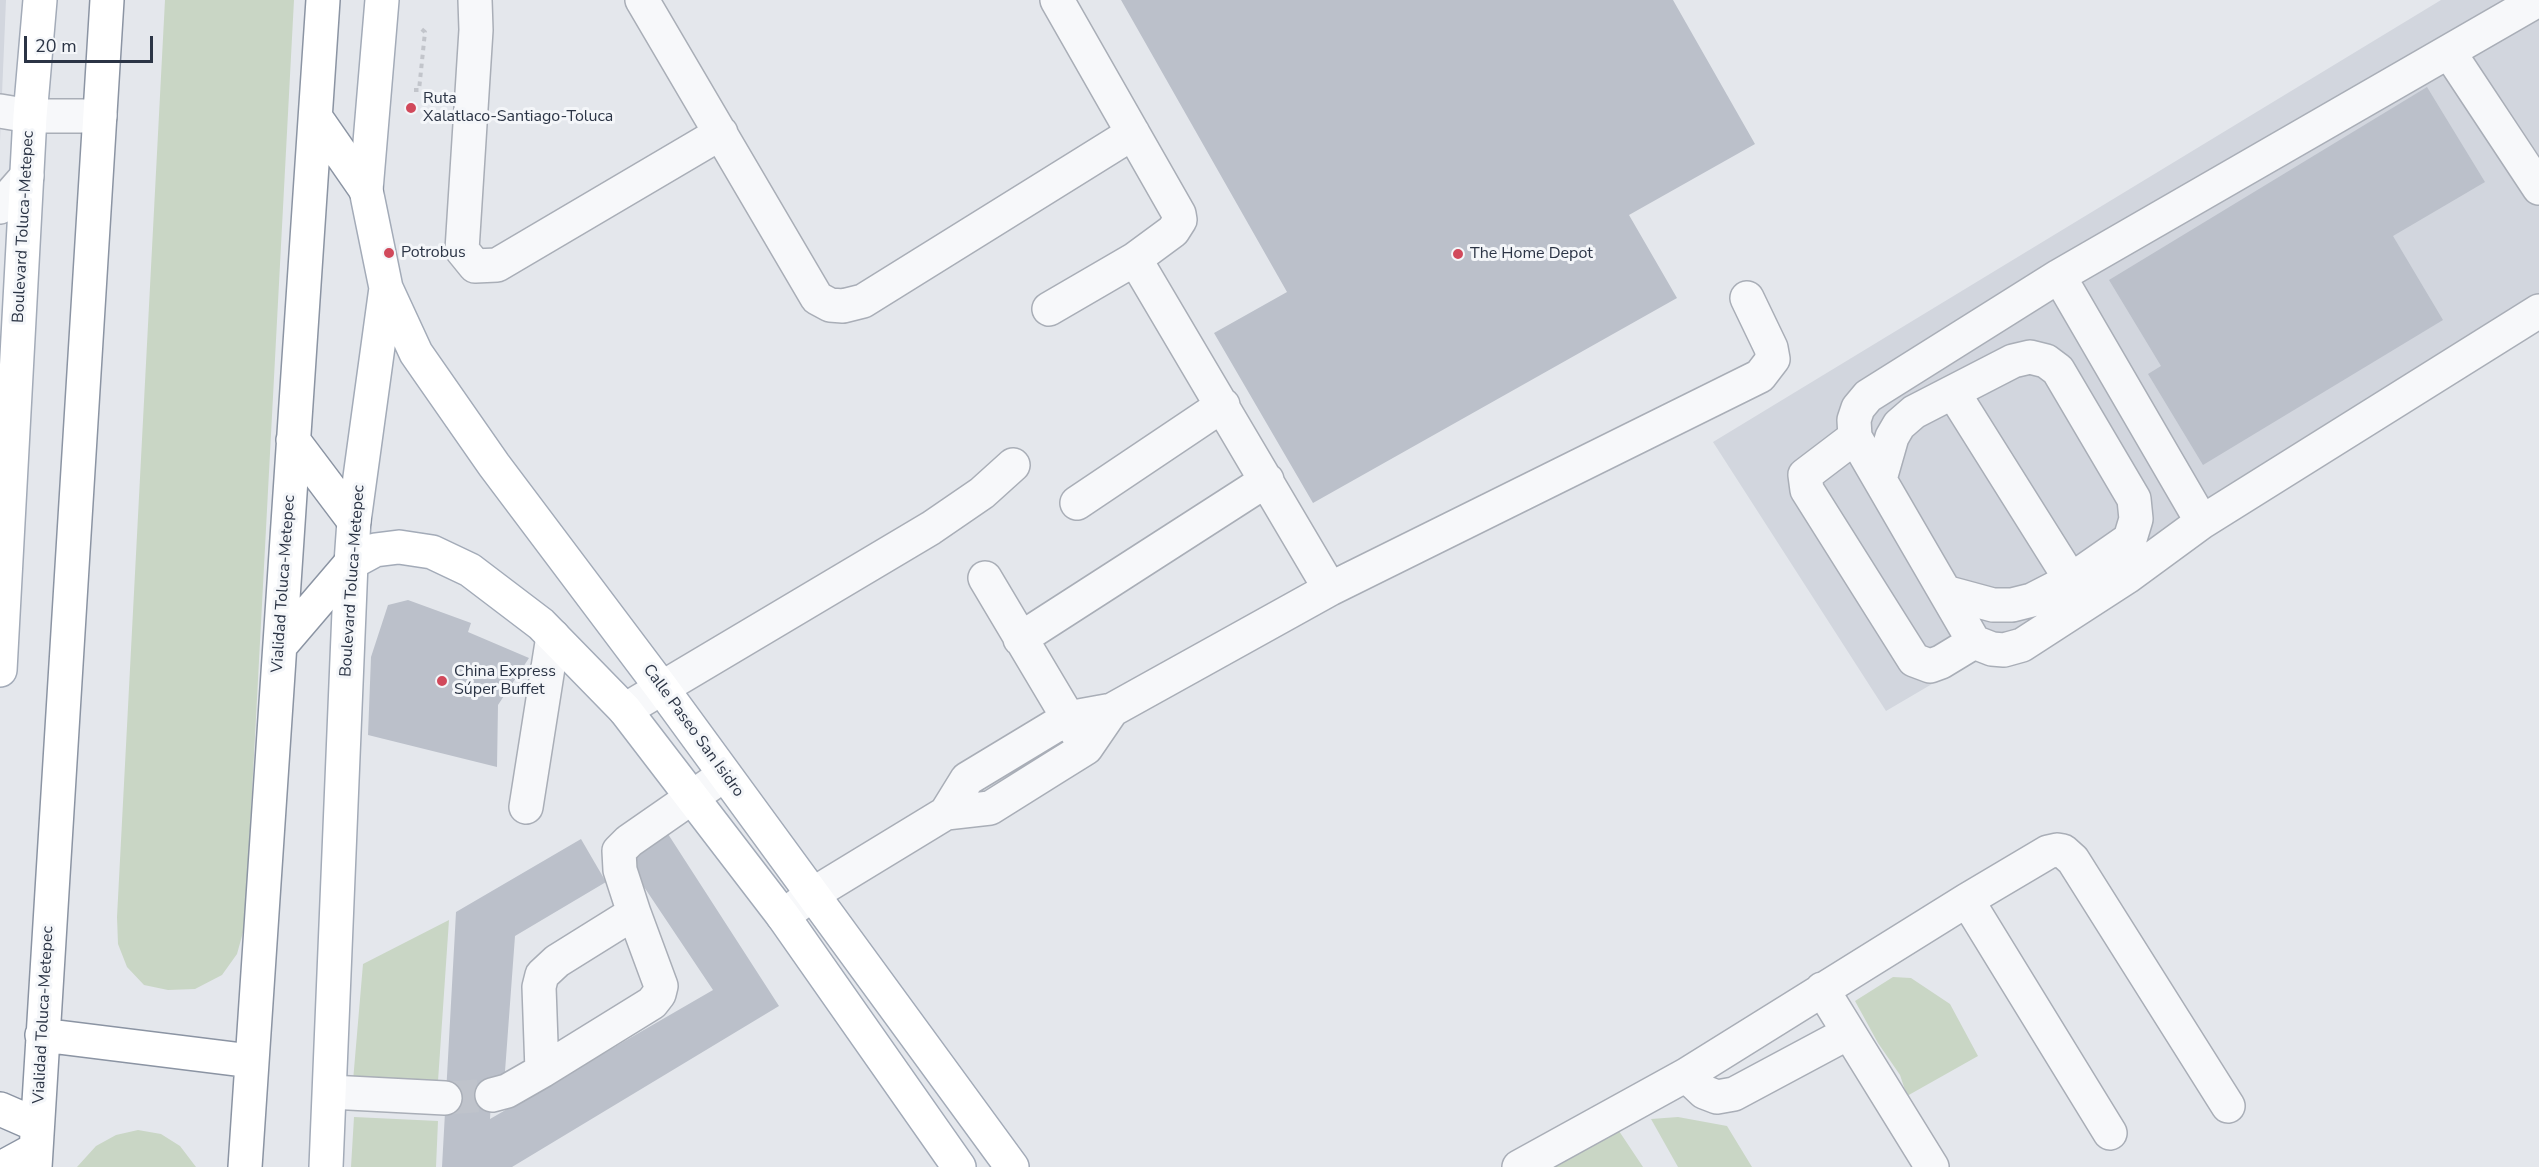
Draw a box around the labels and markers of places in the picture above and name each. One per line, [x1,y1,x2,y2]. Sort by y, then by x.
place label: Ruta Xalatlaco-Santiago-Toluca [423,89,613,127]
marker: Ruta Xalatlaco-Santiago-Toluca [404,101,418,115]
place label: Potrobus [401,243,466,263]
place label: The Home Depot [1470,244,1593,264]
marker: Potrobus [382,246,396,260]
marker: The Home Depot [1451,247,1465,261]
place label: China Express Súper Buffet [454,662,556,700]
marker: China Express Súper Buffet [435,674,449,688]

